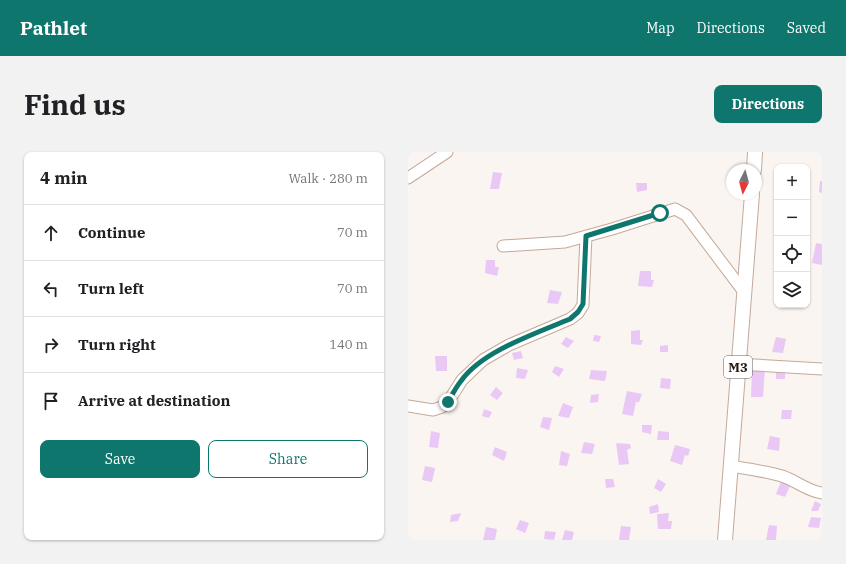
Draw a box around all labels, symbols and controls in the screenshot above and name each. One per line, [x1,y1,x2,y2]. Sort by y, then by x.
text: Pathlet [20,16,87,40]
text: Map [646,19,675,37]
text: Directions [697,19,765,37]
text: Saved [787,19,826,37]
button: Directions [714,85,822,123]
text: Find us [24,86,126,123]
north arrow [726,164,762,200]
map controls [774,164,810,308]
button: + [774,164,810,200]
text: 4 min [40,167,88,189]
text: Walk · 280 m [289,170,368,187]
button: − [774,200,810,236]
route start [651,204,669,222]
icon: ahead [40,222,62,244]
text: Continue [78,223,145,242]
text: 70 m [337,224,368,241]
button: locate [774,236,810,272]
button: layers [774,272,810,308]
icon: left [40,278,62,300]
text: Turn left [78,279,144,298]
text: 70 m [337,280,368,297]
icon: right [40,334,62,356]
text: Turn right [78,335,156,354]
text: 140 m [329,336,368,353]
road number: M3 [724,356,752,378]
icon: arrive [40,390,62,412]
text: Arrive at destination [78,391,230,410]
route end [439,393,457,411]
button: Save [40,440,200,478]
button: Share [208,440,368,478]

